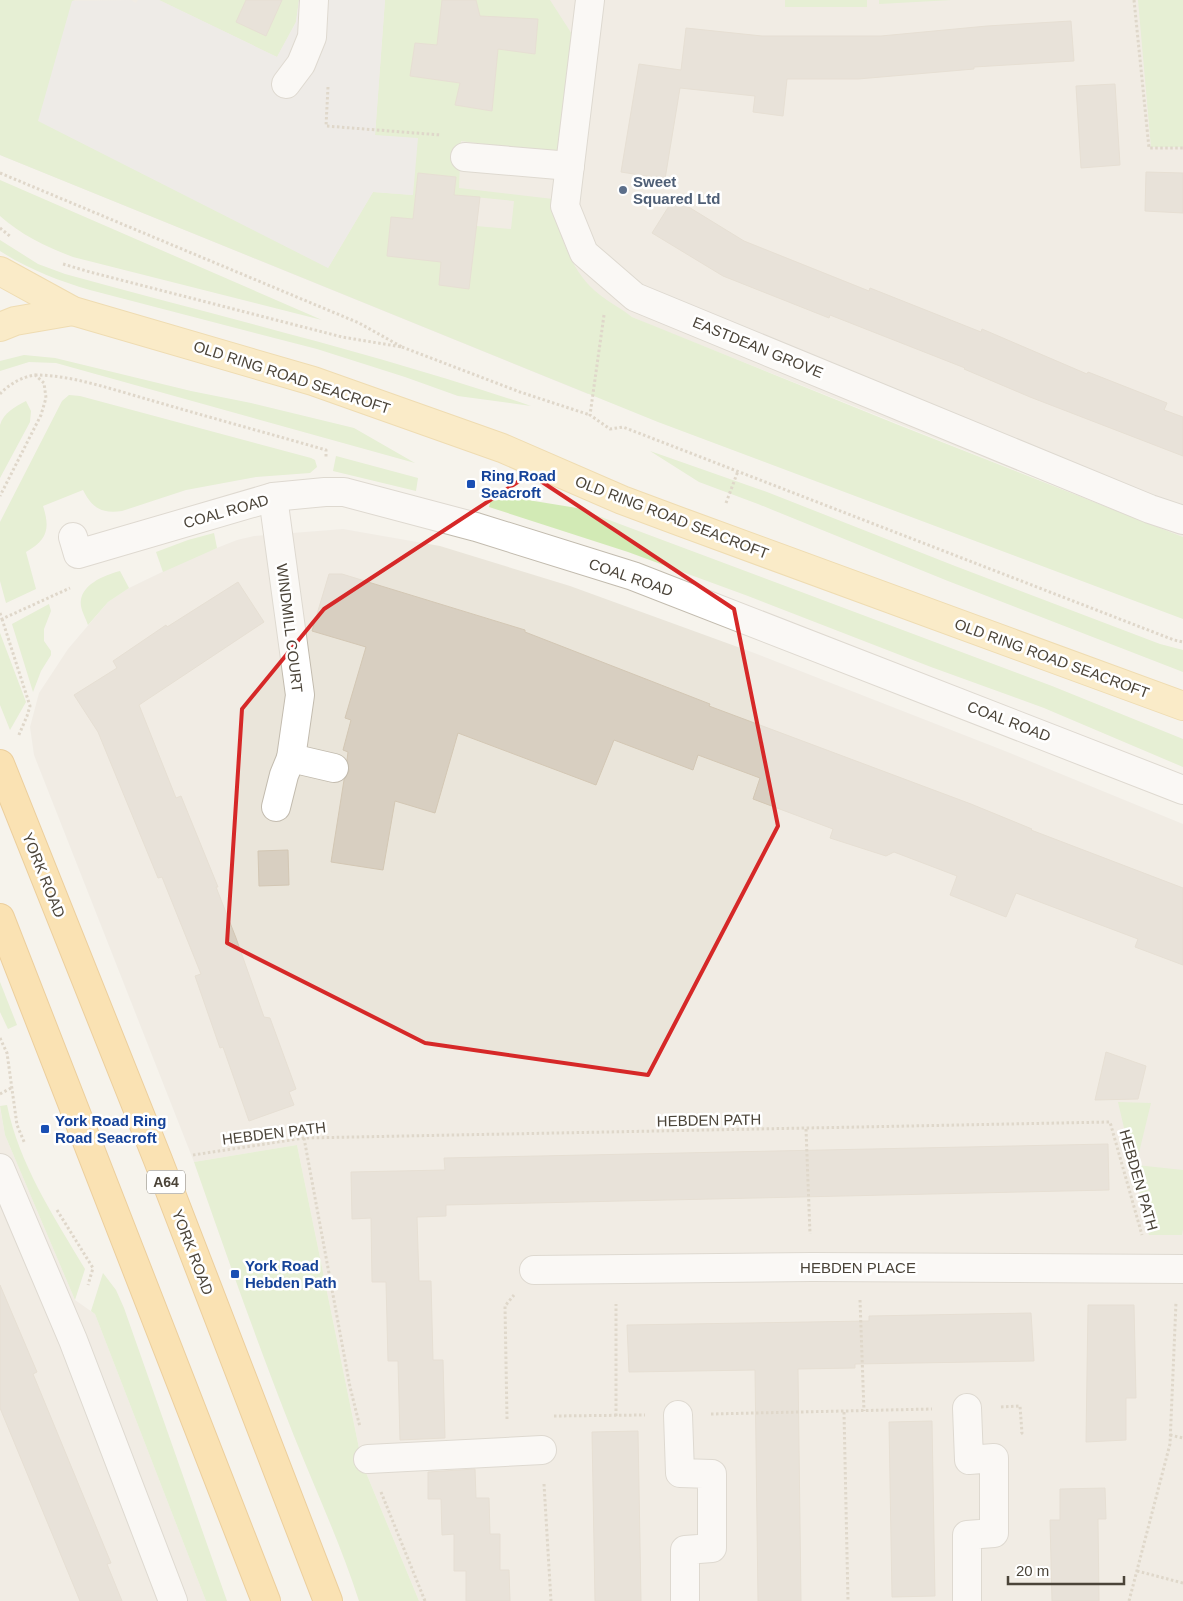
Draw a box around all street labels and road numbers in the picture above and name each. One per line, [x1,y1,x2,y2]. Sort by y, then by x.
street label: EASTDEAN GROVE [690,313,826,381]
street label: OLD RING ROAD SEACROFT [191,337,393,417]
street label: OLD RING ROAD SEACROFT [573,472,771,562]
street label: COAL ROAD [181,491,271,531]
street label: COAL ROAD [587,555,675,599]
street label: WINDMILL COURT [274,562,306,694]
street label: OLD RING ROAD SEACROFT [952,615,1152,701]
street label: COAL ROAD [965,697,1053,745]
street label: YORK ROAD [19,830,69,920]
street label: HEBDEN PATH [657,1111,761,1129]
street label: HEBDEN PATH [221,1118,327,1148]
street label: HEBDEN PATH [1116,1127,1162,1233]
road number: A64 [147,1170,185,1194]
street label: YORK ROAD [169,1207,217,1297]
street label: HEBDEN PLACE [800,1259,916,1276]

